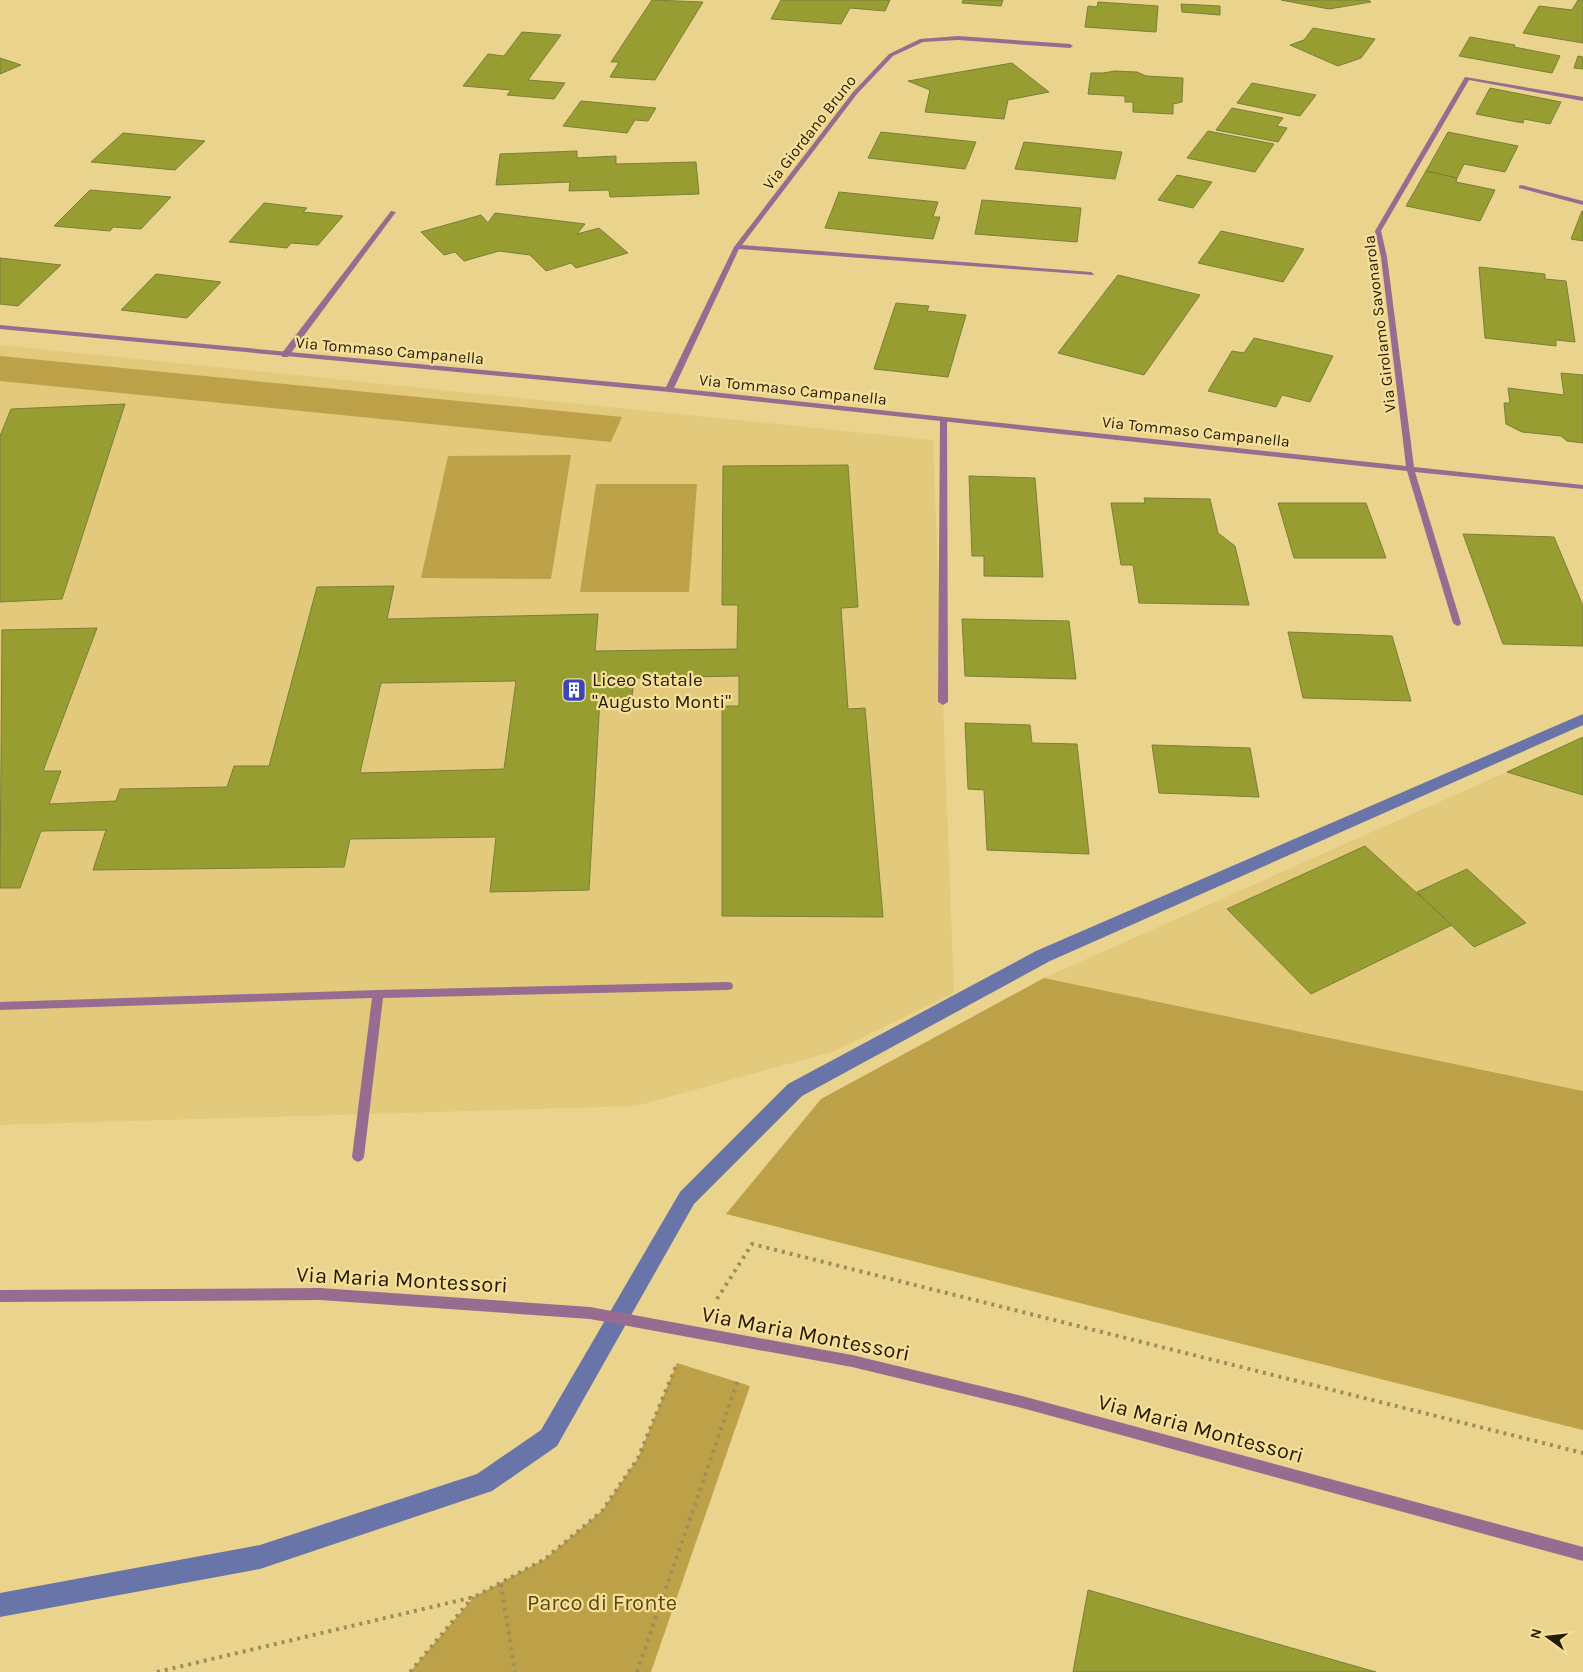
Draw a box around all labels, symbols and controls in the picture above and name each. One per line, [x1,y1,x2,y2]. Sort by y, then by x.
street label: Via Giordano Bruno [759,71,860,193]
street label: Via Girolamo Savonarola [1359,234,1400,414]
street label: Via Tommaso Campanella [295,333,485,368]
street label: Via Tommaso Campanella [698,370,888,409]
street label: Via Tommaso Campanella [1101,412,1291,451]
place label: Liceo Statale "Augusto Monti" [592,669,731,713]
building icon: Liceo Statale "Augusto Monti" [561,677,587,703]
street label: Via Maria Montessori [295,1261,508,1299]
street label: Via Maria Montessori [699,1301,912,1367]
street label: Via Maria Montessori [1095,1389,1307,1469]
park label: Parco di Fronte [527,1590,677,1616]
north arrow [1523,1612,1573,1662]
text: N [1526,1627,1545,1641]

